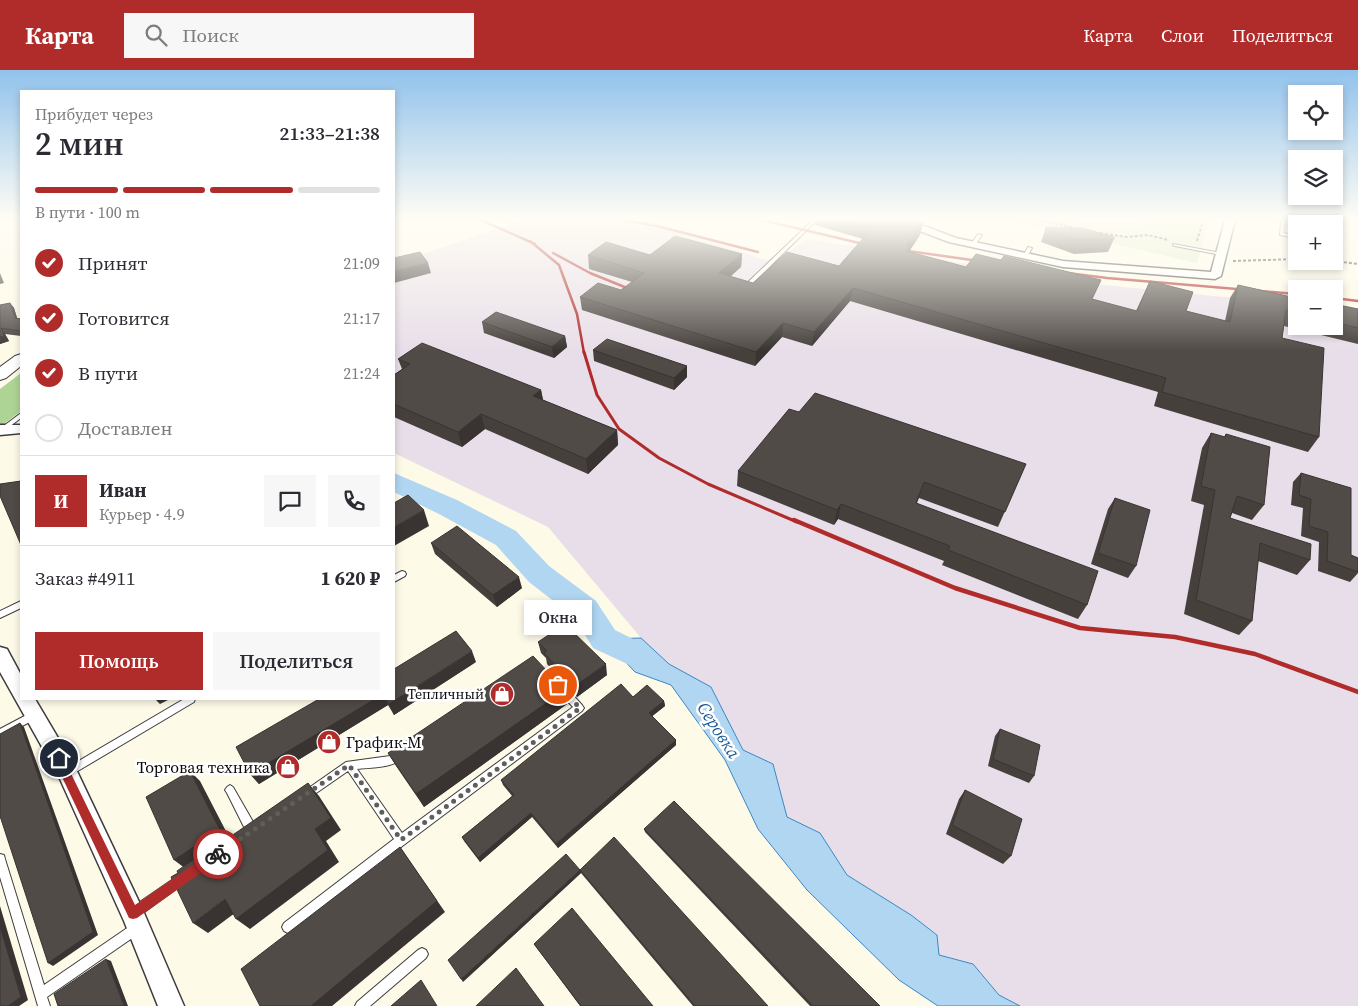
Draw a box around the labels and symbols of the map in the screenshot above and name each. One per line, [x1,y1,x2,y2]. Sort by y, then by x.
callout: Окна [524,600,592,635]
pin [537,664,579,706]
shop icon: Тепличный [489,681,515,707]
place label: Тепличный [408,684,484,704]
water label: Серовка [691,697,747,764]
shop icon: График-М [316,729,342,755]
place label: График-М [346,731,422,753]
pin [38,737,80,779]
shop icon: Торговая техника [275,754,301,780]
place label: Торговая техника [137,756,271,778]
courier [193,829,243,879]

